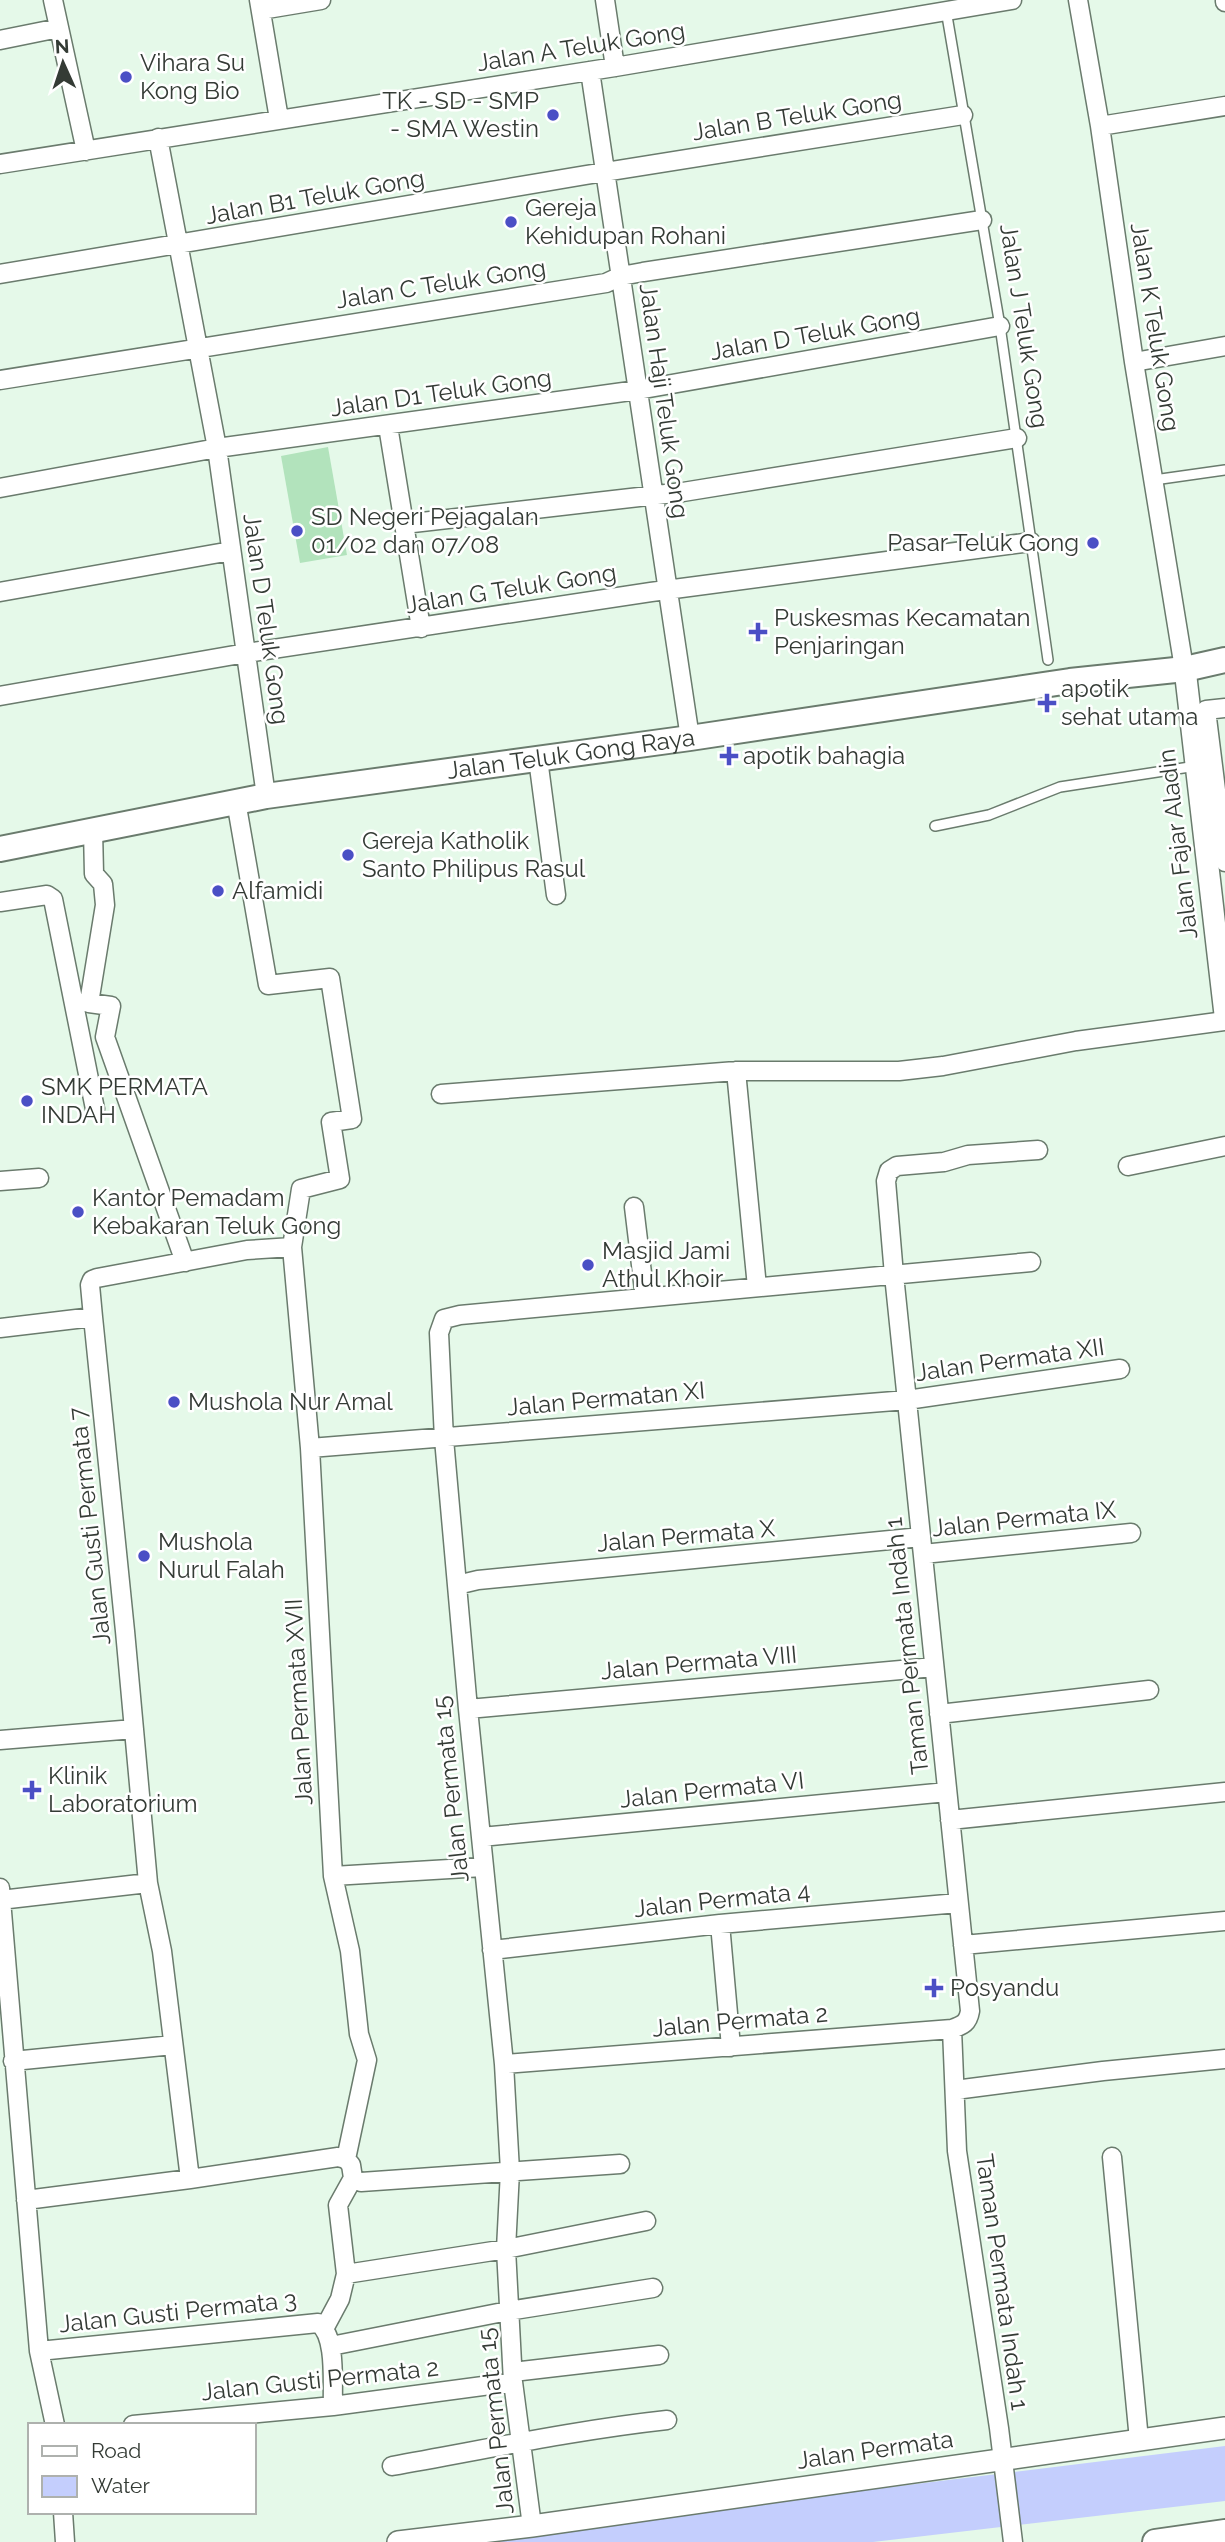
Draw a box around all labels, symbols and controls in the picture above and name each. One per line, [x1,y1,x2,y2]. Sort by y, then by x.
street label: Jalan A Teluk Gong [475,16,687,77]
north arrow [28,28,98,98]
text: N [54,35,70,57]
place label: Vihara Su Kong Bio [140,48,245,105]
marker: Vihara Su Kong Bio [118,69,134,85]
street label: Jalan B Teluk Gong [690,85,904,146]
place label: TK - SD - SMP - SMA Westin [382,86,539,143]
marker: TK - SD - SMP - SMA Westin [545,107,561,123]
street label: Jalan B1 Teluk Gong [203,163,427,230]
place label: Gereja Kehidupan Rohani [525,193,726,250]
marker: Gereja Kehidupan Rohani [503,214,519,230]
street label: Jalan K Teluk Gong [1125,221,1186,433]
street label: Jalan J Teluk Gong [994,222,1055,430]
street label: Jalan C Teluk Gong [334,253,548,314]
street label: Jalan Haji Teluk Gong [634,282,695,520]
street label: Jalan D Teluk Gong [708,301,922,366]
street label: Jalan D1 Teluk Gong [329,363,553,422]
place label: SD Negeri Pejagalan 01/02 dan 07/08 [311,502,539,559]
street label: Jalan D Teluk Gong [237,512,296,726]
marker: SD Negeri Pejagalan 01/02 dan 07/08 [289,523,305,539]
place label: Pasar Teluk Gong [887,528,1079,557]
marker: Pasar Teluk Gong [1085,535,1101,551]
street label: Jalan G Teluk Gong [404,558,618,619]
place label: Puskesmas Kecamatan Penjaringan [774,603,1031,660]
marker: Puskesmas Kecamatan Penjaringan [748,622,768,642]
place label: apotik sehat utama [1061,674,1198,731]
marker: apotik sehat utama [1039,695,1055,711]
street label: Jalan Teluk Gong Raya [445,723,696,785]
place label: apotik bahagia [743,741,905,770]
street label: Jalan Fajar Aladin [1151,747,1204,941]
marker: apotik bahagia [721,748,737,764]
place label: Gereja Katholik Santo Philipus Rasul [362,826,586,883]
marker: Gereja Katholik Santo Philipus Rasul [340,847,356,863]
place label: Alfamidi [232,876,323,905]
marker: Alfamidi [210,883,226,899]
place label: SMK PERMATA INDAH [41,1072,208,1129]
marker: SMK PERMATA INDAH [19,1093,35,1109]
place label: Kantor Pemadam Kebakaran Teluk Gong [92,1183,341,1240]
marker: Kantor Pemadam Kebakaran Teluk Gong [70,1204,86,1220]
place label: Masjid Jami Athul Khoir [602,1236,730,1293]
marker: Masjid Jami Athul Khoir [580,1257,596,1273]
street label: Jalan Permata XII [914,1332,1106,1387]
street label: Jalan Permatan XI [506,1375,706,1422]
place label: Mushola Nur Amal [188,1387,393,1416]
marker: Mushola Nur Amal [166,1394,182,1410]
street label: Jalan Gusti Permata 7 [63,1406,116,1646]
street label: Jalan Permata IX [931,1494,1118,1543]
street label: Jalan Permata X [596,1513,777,1558]
street label: Taman Permata Indah 1 [879,1516,934,1776]
place label: Mushola Nurul Falah [158,1527,285,1584]
marker: Mushola Nurul Falah [136,1548,152,1564]
street label: Jalan Permata XVII [279,1598,318,1806]
street label: Jalan Permata VIII [600,1639,798,1686]
street label: Jalan Permata 15 [426,1695,475,1884]
place label: Klinik Laboratorium [48,1761,198,1818]
street label: Jalan Permata VI [618,1765,805,1814]
marker: Klinik Laboratorium [22,1780,42,1800]
street label: Jalan Permata 4 [633,1876,811,1923]
place label: Posyandu [950,1973,1059,2002]
marker: Posyandu [924,1978,944,1998]
street label: Jalan Permata 2 [651,1998,829,2043]
street label: Taman Permata Indah 1 [970,2152,1035,2412]
street label: Jalan Gusti Permata 3 [58,2285,298,2338]
street label: Jalan Permata 15 [471,2327,520,2516]
street label: Jalan Gusti Permata 2 [200,2353,440,2406]
legend [28,2423,256,2514]
street label: Jalan Permata [795,2424,955,2475]
text: Road [91,2438,141,2463]
text: Water [91,2473,150,2498]

